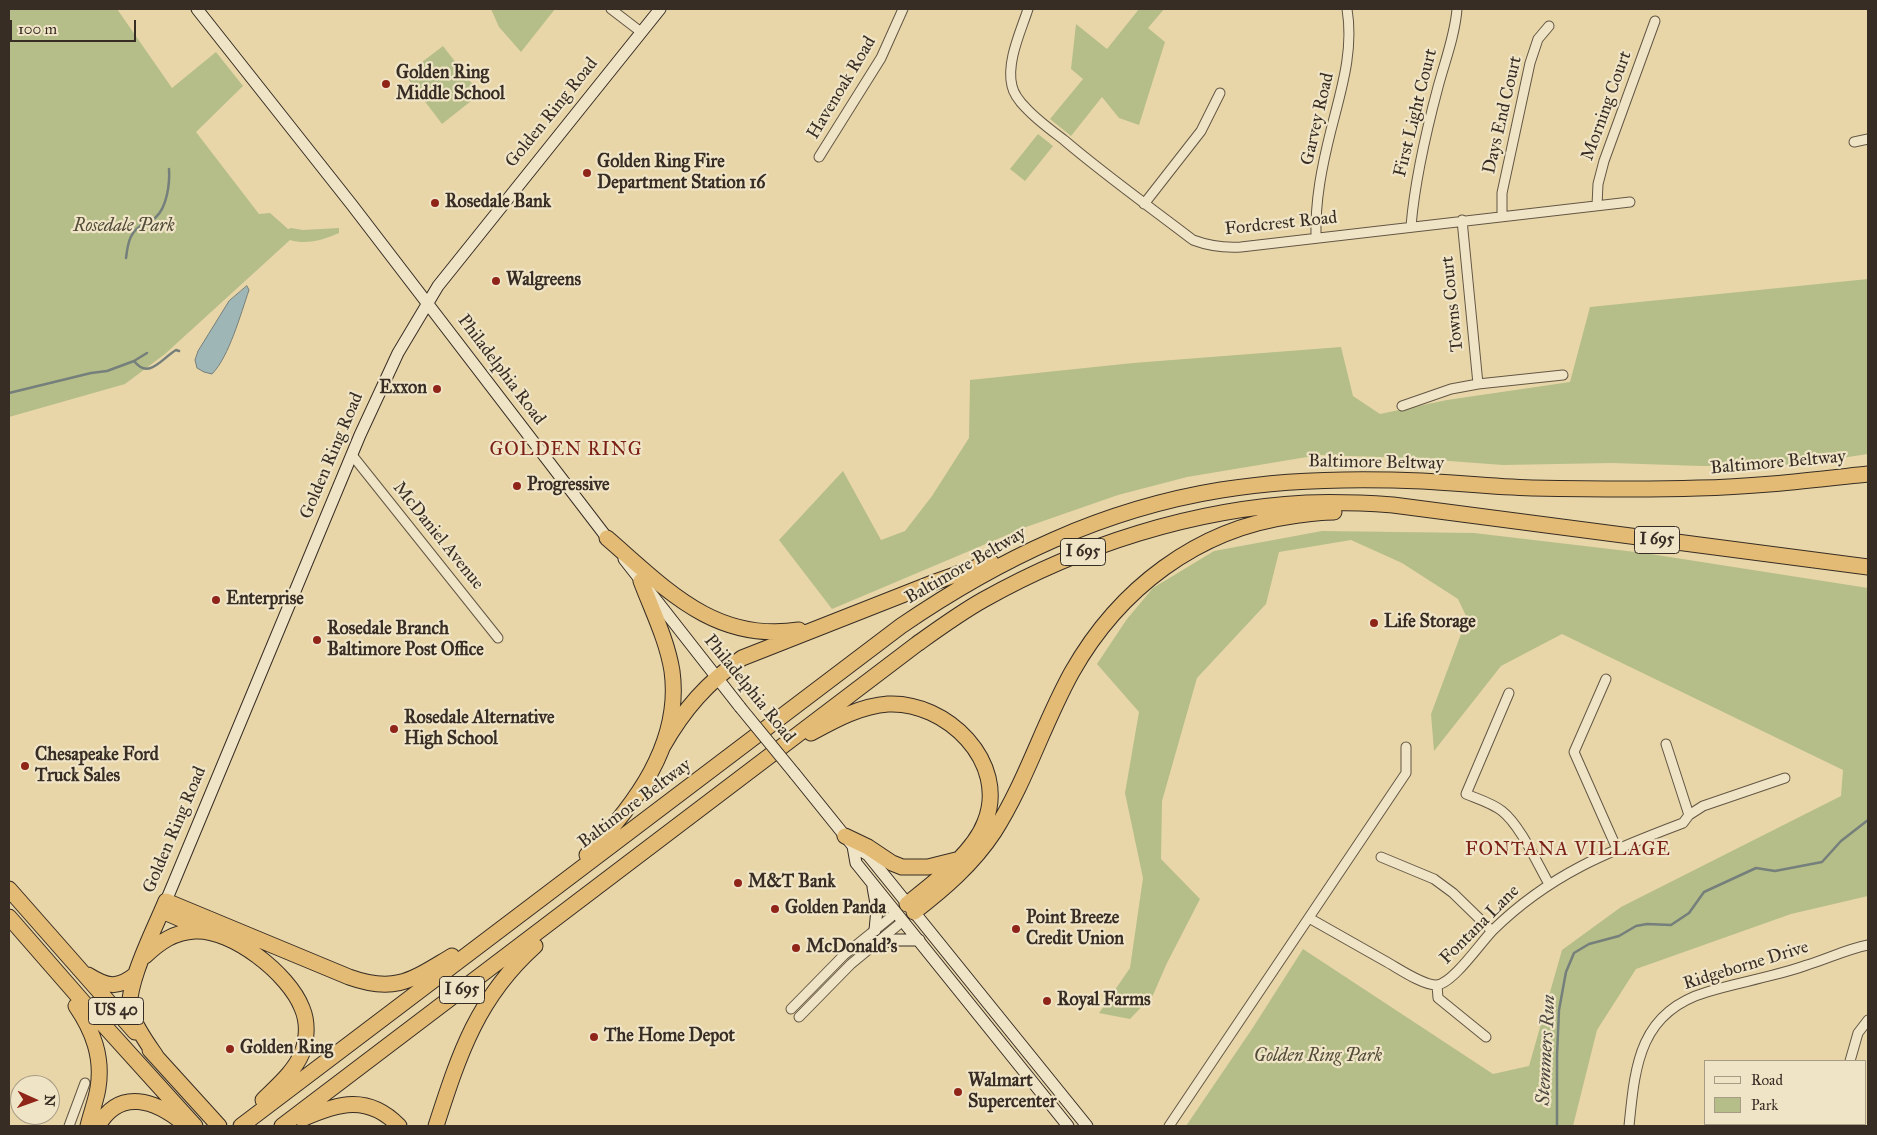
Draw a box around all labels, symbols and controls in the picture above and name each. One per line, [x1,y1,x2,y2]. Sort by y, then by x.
scale bar [12,10,139,42]
text: 100 m [18,20,57,38]
street label: Havenoak Road [803,33,881,143]
street label: First Light Court [1390,47,1442,179]
street label: Morning Court [1577,48,1637,164]
street label: Golden Ring Road [501,54,603,172]
street label: Days End Court [1479,54,1527,176]
place label: Golden Ring Middle School [396,63,505,106]
street label: Garvey Road [1297,71,1339,167]
marker: Golden Ring Middle School [380,78,392,90]
place label: Golden Ring Fire Department Station 16 [597,152,766,194]
marker: Golden Ring Fire Department Station 16 [581,167,593,179]
place label: Rosedale Bank [445,192,551,214]
marker: Rosedale Bank [429,197,441,209]
street label: Fordcrest Road [1224,207,1338,241]
park label: Rosedale Park [73,216,175,238]
street label: Towns Court [1437,255,1469,353]
place label: Walgreens [506,270,581,292]
marker: Walgreens [490,275,502,287]
street label: Philadelphia Road [452,310,550,430]
place label: Exxon [379,378,427,400]
marker: Exxon [431,383,443,395]
street label: Golden Ring Road [296,390,368,522]
district label: GOLDEN RING [488,439,644,461]
street label: Baltimore Beltway [1709,446,1847,480]
street label: Baltimore Beltway [1308,451,1444,475]
place label: Progressive [527,475,609,497]
street label: McDaniel Avenue [388,478,488,594]
marker: Progressive [511,480,523,492]
street label: Baltimore Beltway [902,523,1030,609]
road number: I 695 [1634,526,1680,554]
road number: I 695 [1060,538,1106,566]
place label: Enterprise [226,589,304,611]
marker: Enterprise [210,594,222,606]
place label: Life Storage [1384,612,1476,634]
marker: Life Storage [1368,617,1380,629]
place label: Rosedale Branch Baltimore Post Office [327,619,484,662]
street label: Philadelphia Road [699,631,799,747]
marker: Rosedale Branch Baltimore Post Office [311,634,323,646]
place label: Rosedale Alternative High School [404,708,555,751]
marker: Rosedale Alternative High School [388,723,400,735]
place label: Chesapeake Ford Truck Sales [35,745,159,788]
street label: Baltimore Beltway [574,754,696,854]
marker: Chesapeake Ford Truck Sales [19,760,31,772]
street label: Golden Ring Road [139,764,211,896]
district label: FONTANA VILLAGE [1463,839,1673,861]
place label: M&T Bank [748,872,836,894]
marker: M&T Bank [732,877,744,889]
street label: Fontana Lane [1436,881,1524,969]
place label: Golden Panda [785,898,886,920]
marker: Golden Panda [769,903,781,915]
place label: Point Breeze Credit Union [1026,908,1124,951]
marker: Point Breeze Credit Union [1010,923,1022,935]
place label: McDonald's [806,937,897,959]
street label: Ridgeborne Drive [1681,937,1811,995]
marker: McDonald's [790,942,802,954]
road number: I 695 [440,976,484,1004]
place label: Royal Farms [1057,990,1151,1012]
water label: Stemmers Run [1533,994,1561,1106]
marker: Royal Farms [1041,995,1053,1007]
road number: US 40 [88,998,144,1024]
place label: The Home Depot [604,1026,735,1048]
marker: The Home Depot [588,1031,600,1043]
place label: Golden Ring [240,1038,333,1060]
marker: Golden Ring [224,1043,236,1055]
park label: Golden Ring Park [1254,1046,1382,1068]
legend [1704,1060,1867,1125]
place label: Walmart Supercenter [968,1071,1056,1114]
text: Road [1751,1071,1783,1089]
north arrow [10,1075,60,1125]
marker: Walmart Supercenter [952,1086,964,1098]
text: N [41,1094,58,1107]
text: Park [1751,1096,1778,1114]

